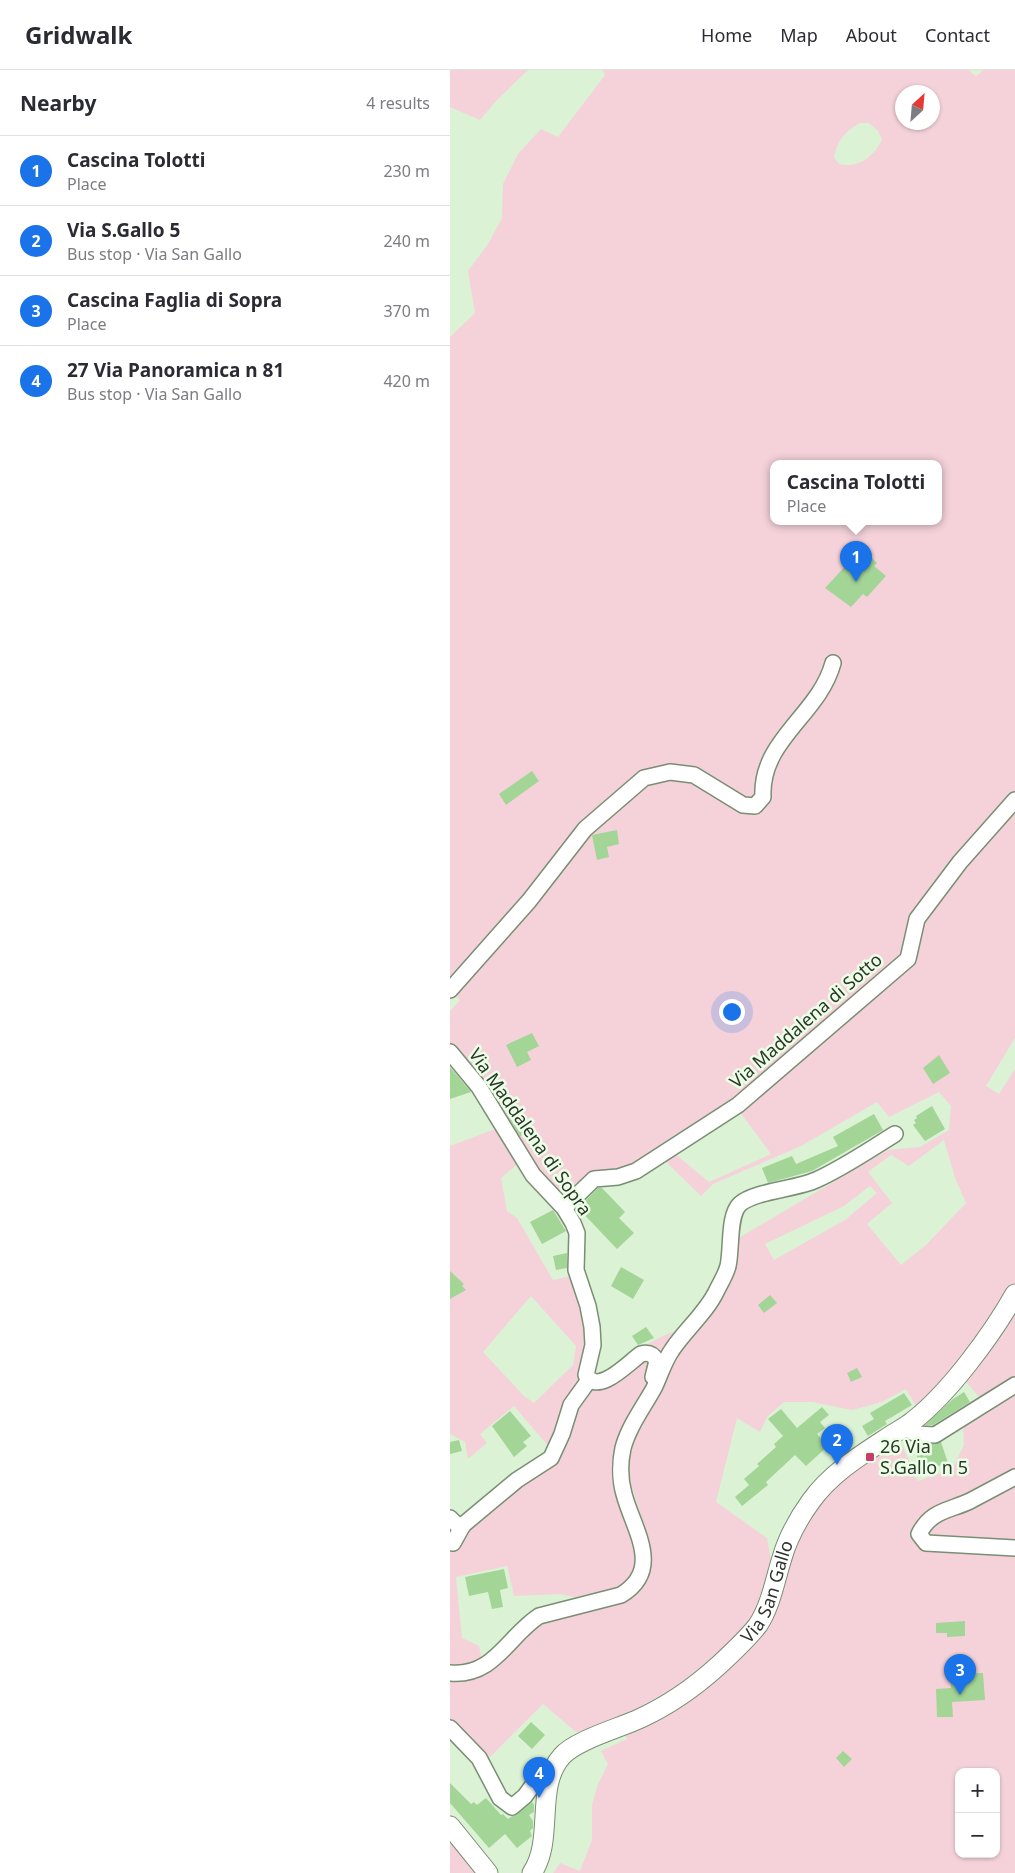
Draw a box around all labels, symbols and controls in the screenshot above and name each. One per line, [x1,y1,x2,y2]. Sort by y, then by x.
text: Gridwalk [25,18,132,51]
text: Home [701,23,752,47]
text: Map [780,23,818,47]
text: About [846,23,897,47]
text: Contact [925,23,990,47]
north arrow [895,85,940,130]
text: Nearby [20,89,96,117]
text: 4 results [366,92,430,114]
text: Cascina Tolotti [67,147,206,173]
text: 1 [31,160,41,182]
text: 230 m [383,160,430,182]
text: Place [67,173,107,195]
text: Via S.Gallo 5 [67,217,180,243]
text: 2 [31,230,41,252]
text: 240 m [383,230,430,252]
text: Bus stop · Via San Gallo [67,243,242,265]
text: Cascina Faglia di Sopra [67,287,282,313]
text: 3 [31,300,41,322]
text: 370 m [383,300,430,322]
text: Place [67,313,107,335]
text: 27 Via Panoramica n 81 [67,357,284,383]
text: 4 [31,370,41,392]
text: 420 m [383,370,430,392]
text: Bus stop · Via San Gallo [67,383,242,405]
popup [770,460,942,525]
text: Cascina Tolotti [787,469,925,495]
text: Place [787,495,826,517]
pin: 1 [840,541,872,582]
street label: Via Maddalena di Sotto [724,947,887,1093]
your location [719,999,745,1025]
street label: Via Maddalena di Sopra [464,1043,598,1220]
pin: 2 [821,1424,853,1465]
place label: 26 Via S.Gallo n 5 [880,1434,968,1479]
marker: 26 Via S.Gallo n 5 [864,1451,876,1463]
street label: Via San Gallo [735,1537,798,1648]
pin: 3 [944,1654,976,1695]
pin: 4 [523,1757,555,1798]
map controls [955,1768,1000,1858]
button: + [955,1768,1000,1813]
button: − [955,1813,1000,1858]

